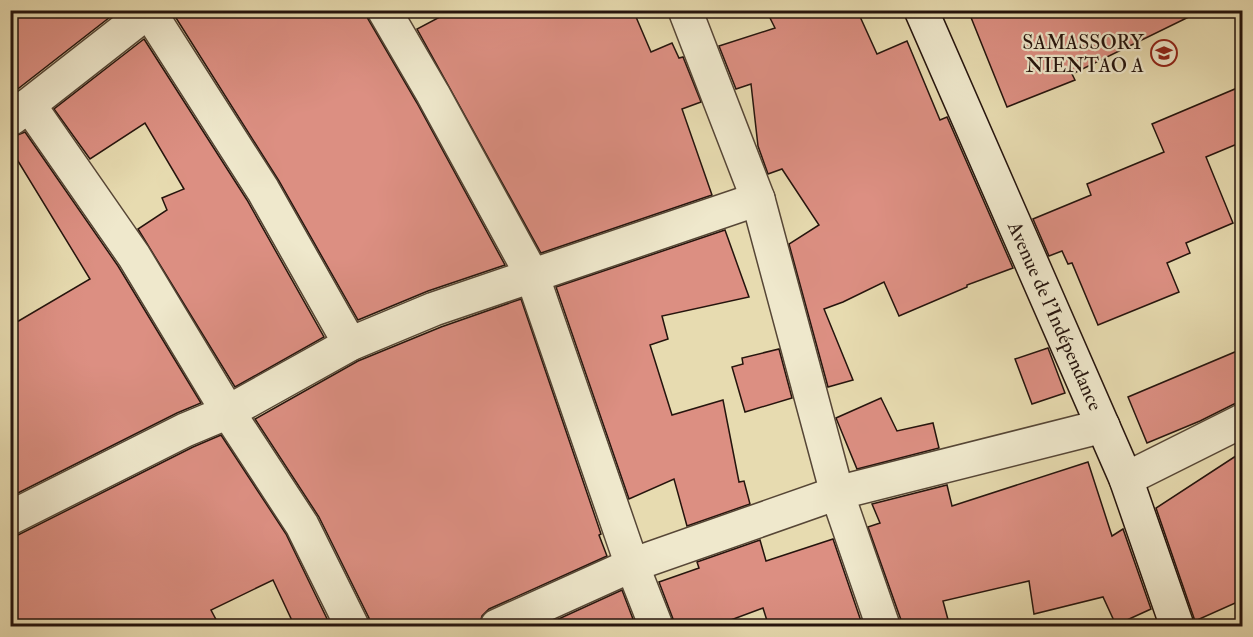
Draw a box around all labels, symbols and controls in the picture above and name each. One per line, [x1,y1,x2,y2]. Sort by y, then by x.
place label: SAMASSORY NIENTAO A [1022,30,1145,78]
school or university icon: SAMASSORY NIENTAO A [1149,38,1179,68]
street label: Avenue de l'Indépendance [1001,216,1108,415]

